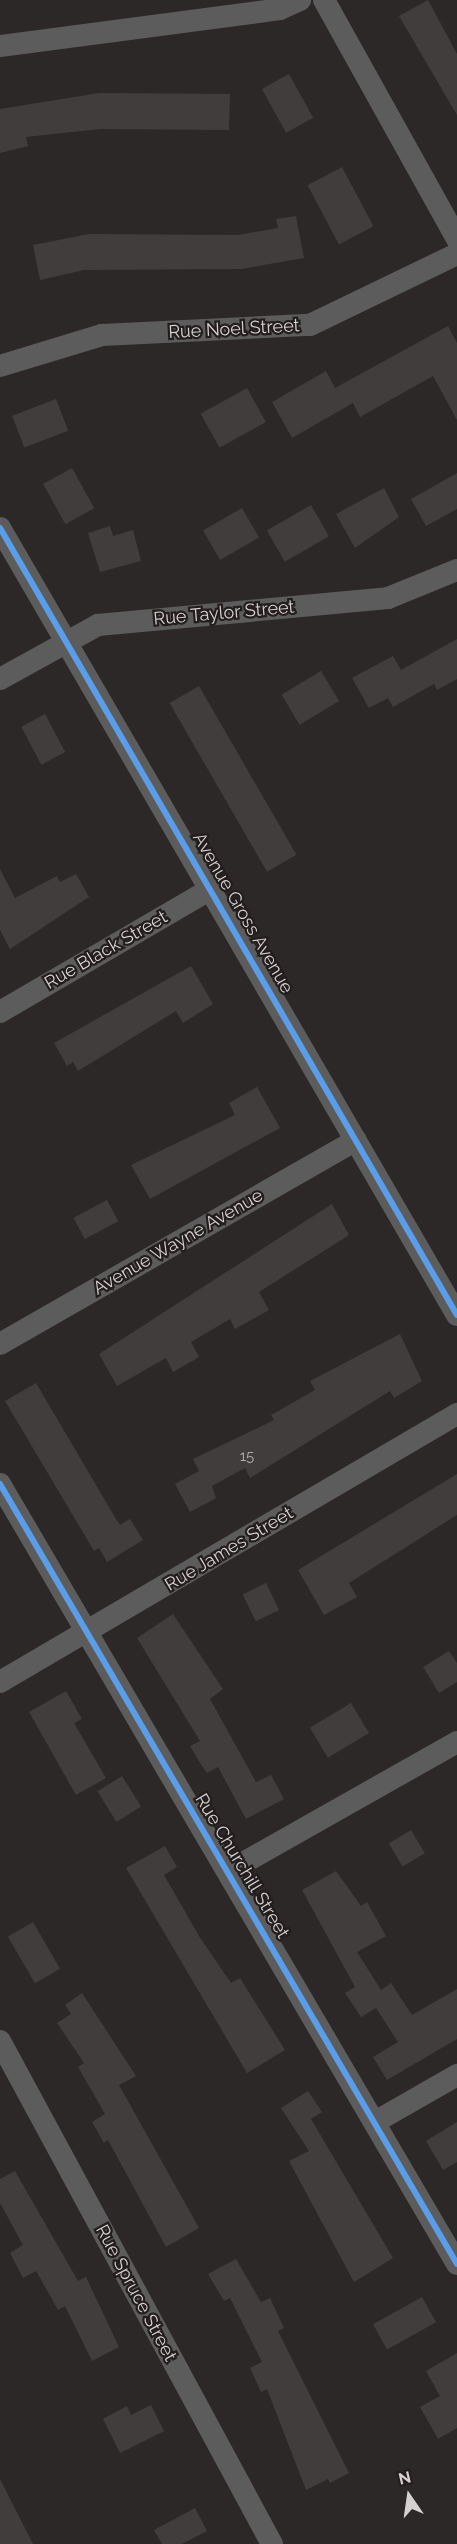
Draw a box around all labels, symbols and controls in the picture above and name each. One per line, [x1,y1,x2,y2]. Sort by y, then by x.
street label: Rue Noel Street [168,315,300,343]
street label: Rue Taylor Street [152,596,296,630]
street label: Avenue Gross Avenue [188,829,298,997]
street label: Rue Black Street [41,906,171,994]
street label: Avenue Wayne Avenue [89,1184,267,1300]
house number: 15 [240,1448,254,1466]
street label: Rue James Street [161,1502,297,1596]
street label: Rue Churchill Street [190,1789,294,1943]
street label: Rue Spruce Street [91,2221,181,2365]
north arrow [379,2466,439,2526]
text: N [397,2467,413,2489]

